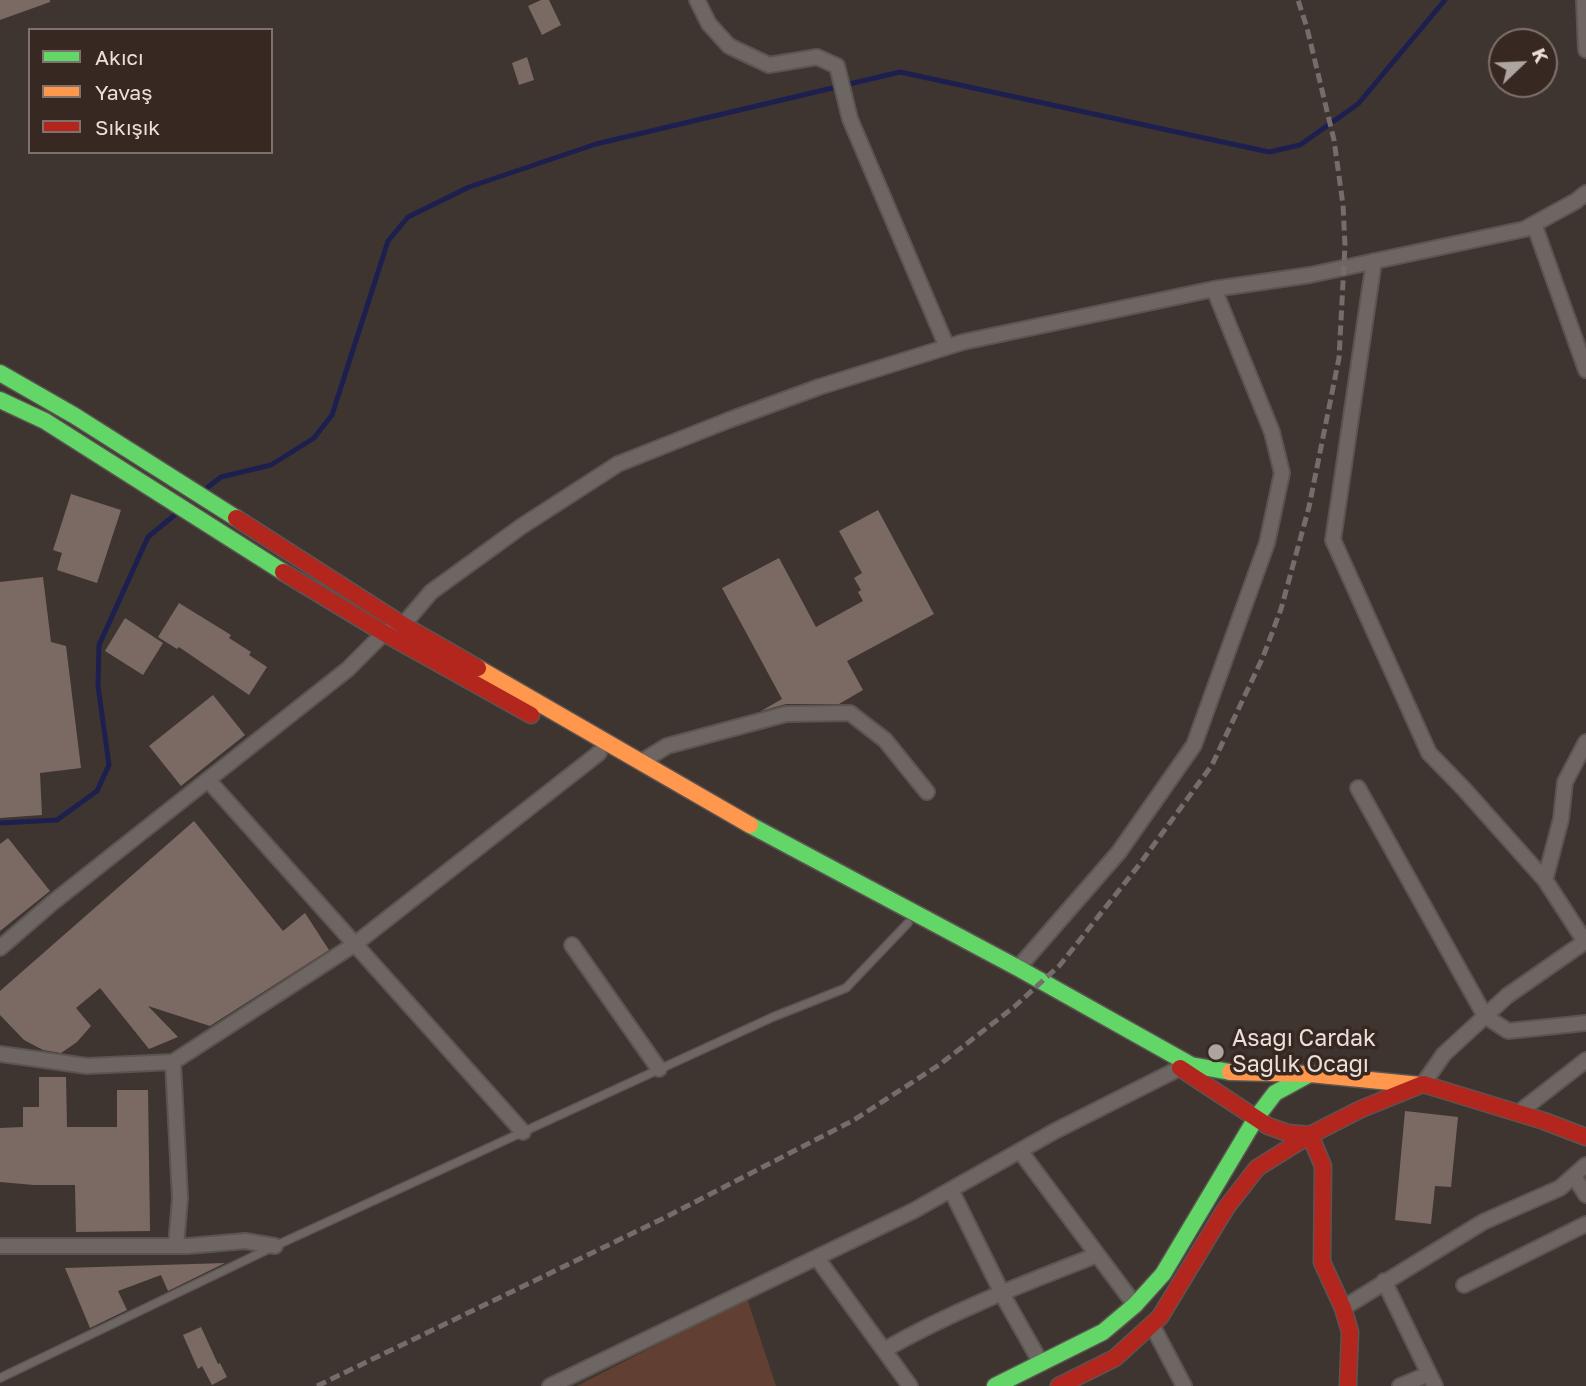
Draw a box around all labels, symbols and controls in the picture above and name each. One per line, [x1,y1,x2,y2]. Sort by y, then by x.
legend [28,28,273,154]
north arrow [1488,28,1558,98]
text: Akıcı [95,44,144,70]
text: K [1528,45,1554,66]
text: Yavaş [95,79,152,105]
text: Sıkışık [95,114,160,140]
place label: Asagı Cardak Saglık Ocagı [1232,1025,1376,1079]
marker: Asagı Cardak Saglık Ocagı [1206,1042,1226,1062]

